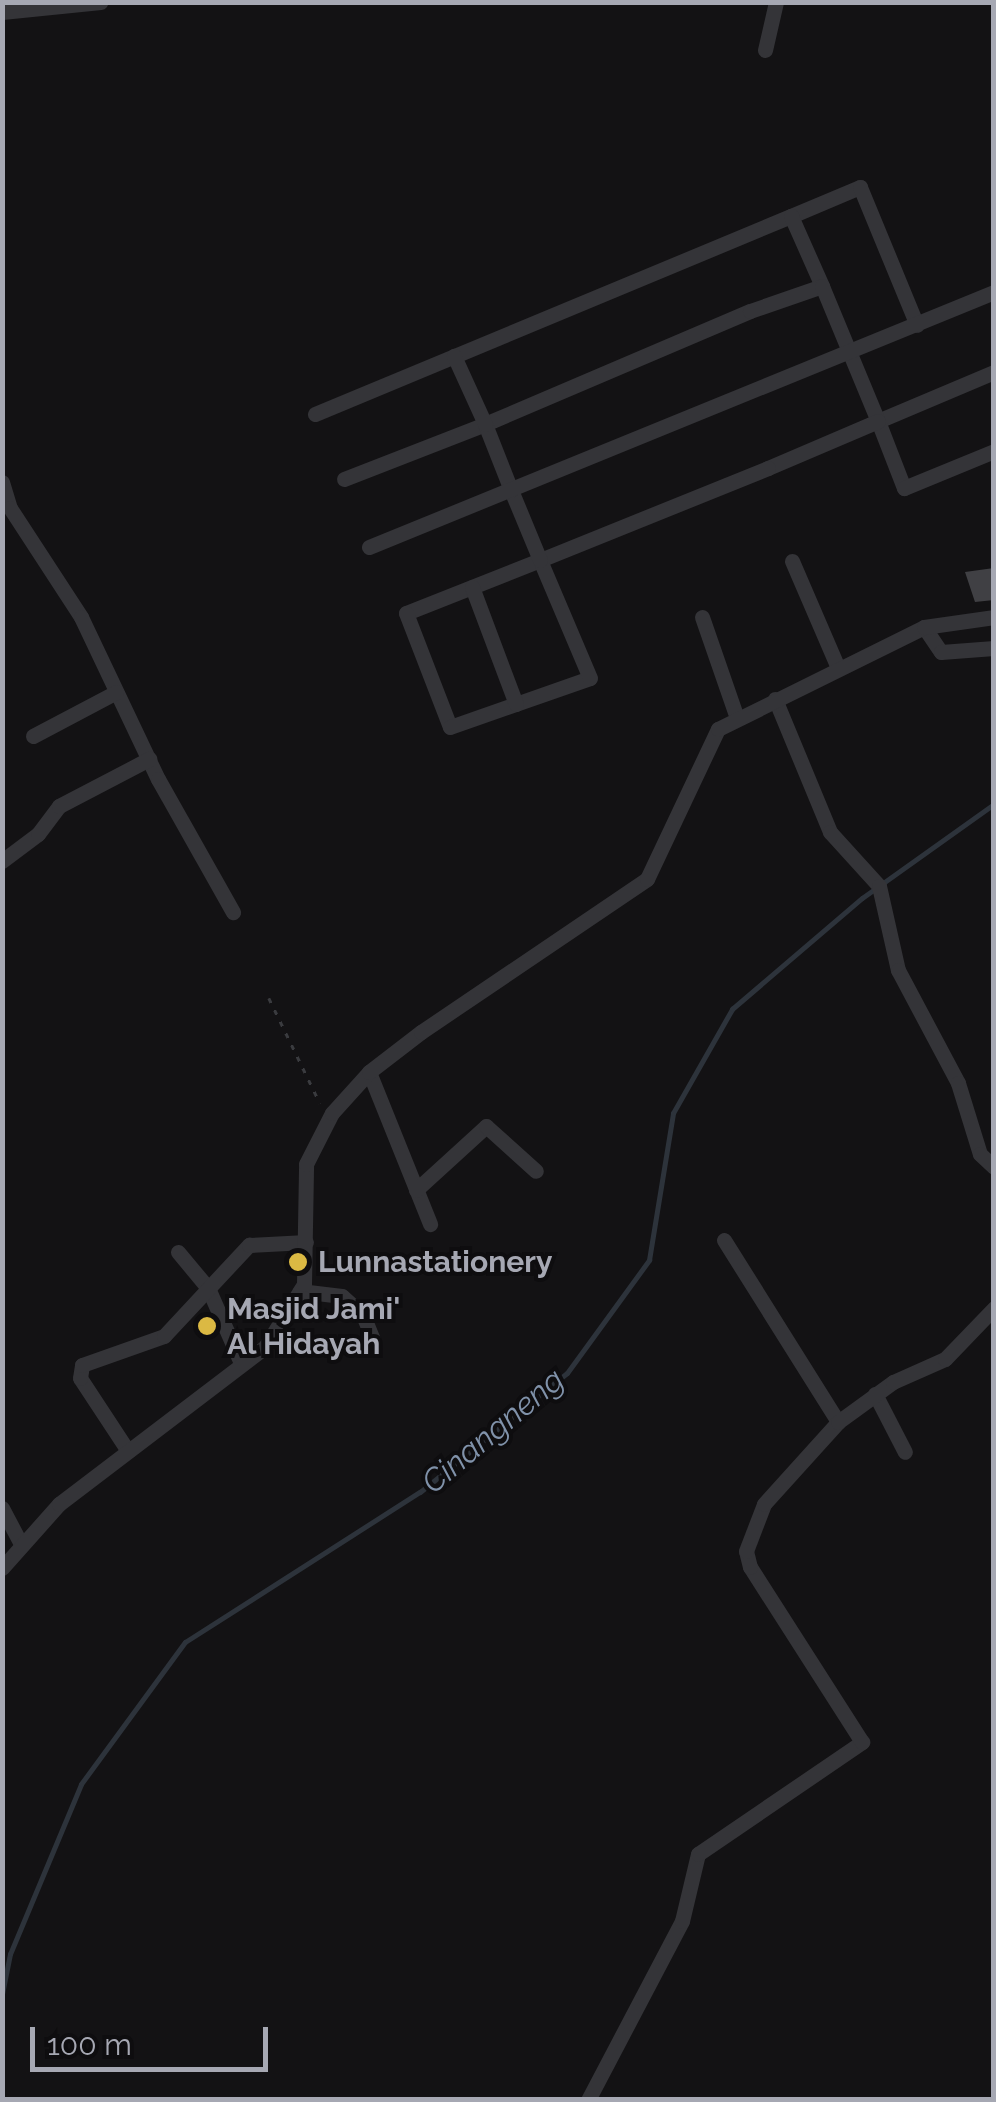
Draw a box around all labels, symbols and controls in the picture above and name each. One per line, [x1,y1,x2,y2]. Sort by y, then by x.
place label: Lunnastationery [318,1244,552,1280]
marker: Lunnastationery [287,1251,309,1273]
place label: Masjid Jami' Al Hidayah [227,1291,401,1362]
marker: Masjid Jami' Al Hidayah [196,1315,218,1337]
water label: Cinangneng [414,1361,572,1501]
scale bar [35,2007,272,2069]
text: 100 m [47,2027,132,2062]

